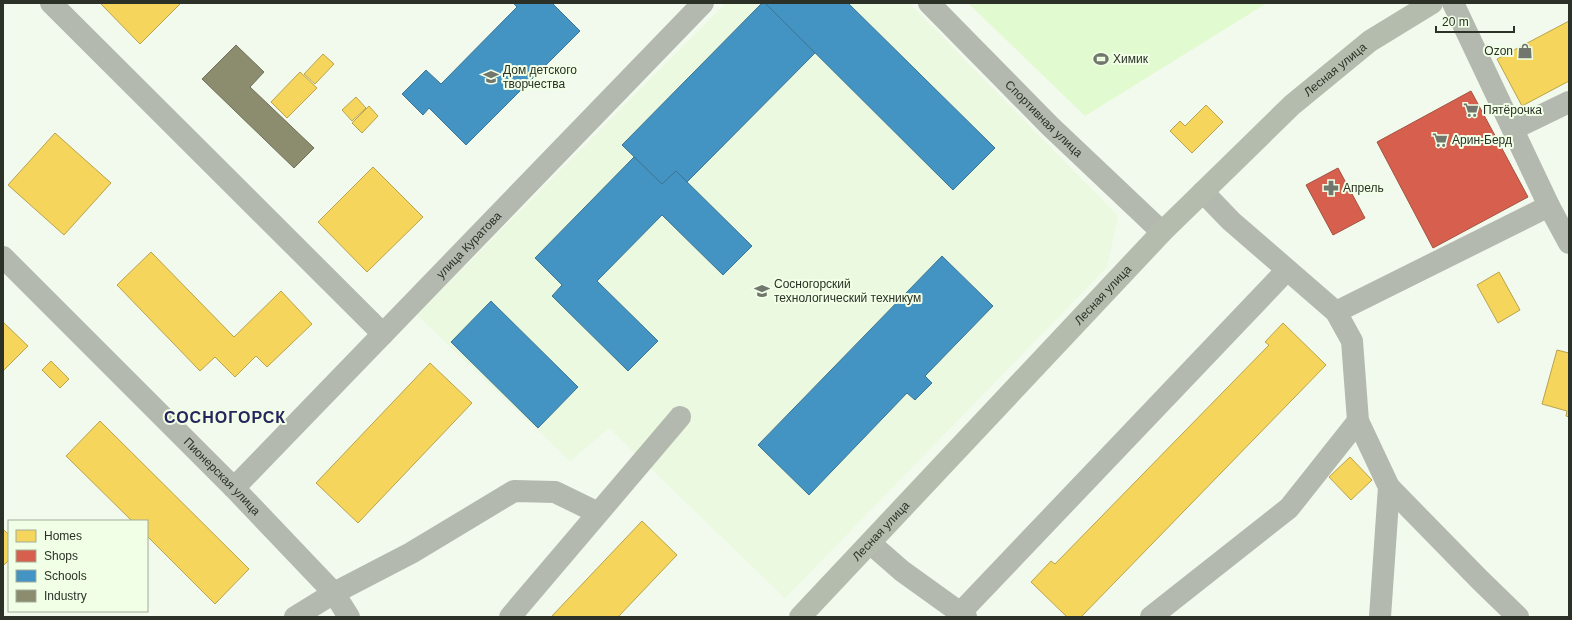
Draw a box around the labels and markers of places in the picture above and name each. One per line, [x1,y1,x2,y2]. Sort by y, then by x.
shop icon: Ozon [1516,42,1534,60]
place label: Ozon [1484,44,1513,58]
sports icon: Химик [1092,50,1110,68]
place label: Химик [1113,52,1149,66]
place label: Дом детского творчества [503,63,577,91]
school or university icon: Дом детского творчества [482,68,500,86]
supermarket icon: Пятёрочка [1462,101,1480,119]
place label: Пятёрочка [1483,103,1542,117]
supermarket icon: Арин-Берд [1431,131,1449,149]
place label: Арин-Берд [1452,133,1512,147]
pharmacy icon: Апрель [1322,179,1340,197]
place label: Апрель [1343,181,1384,195]
place label: Сосногорский технологический техникум [774,277,921,305]
school or university icon: Сосногорский технологический техникум [753,282,771,300]

